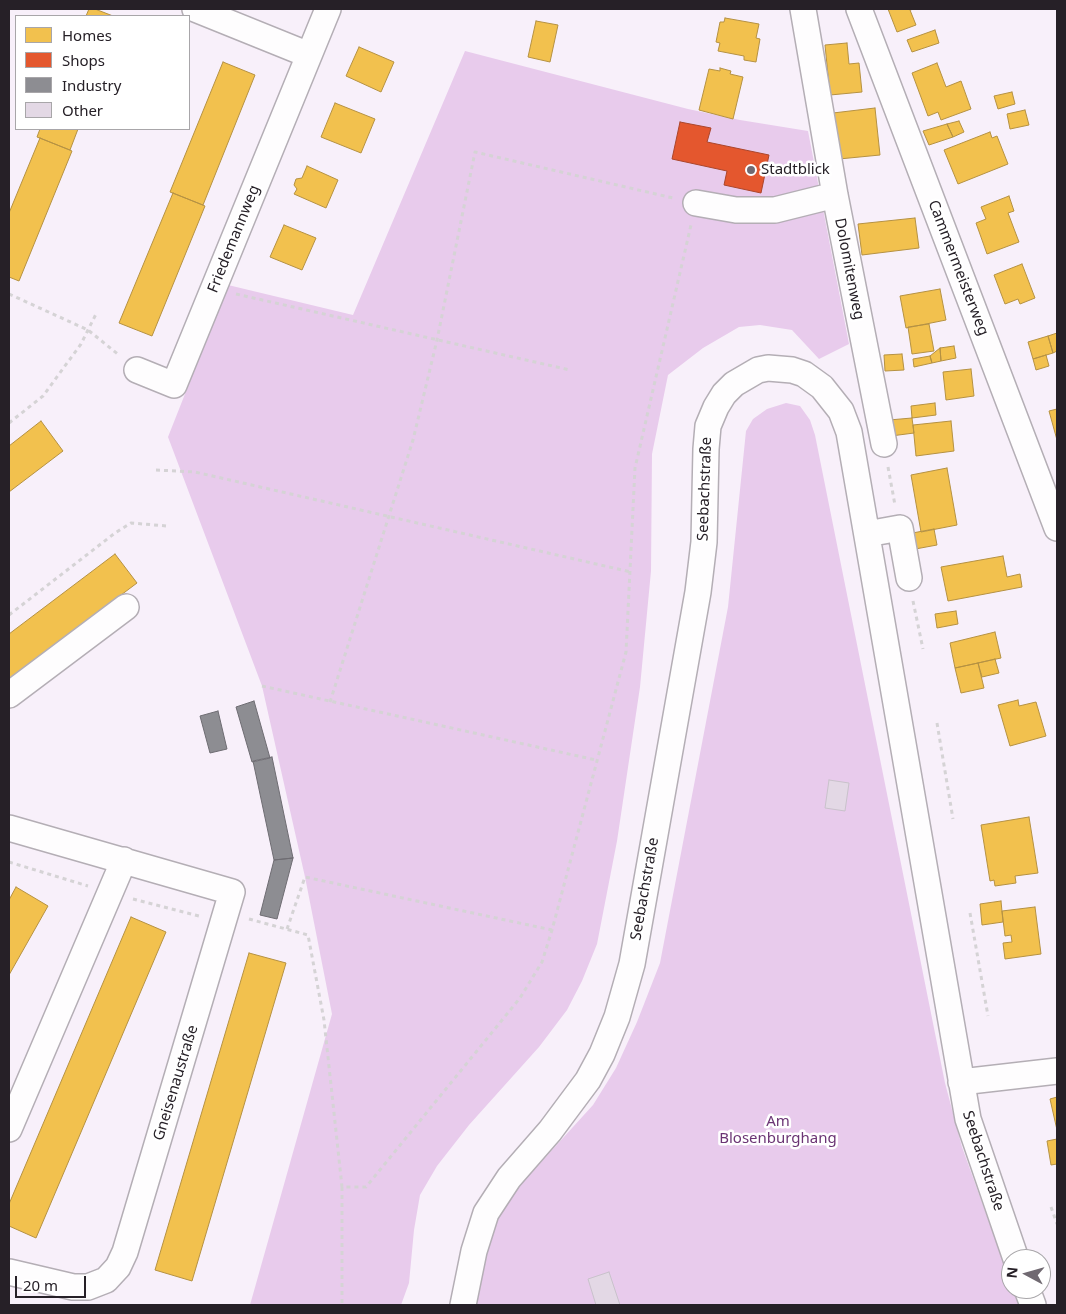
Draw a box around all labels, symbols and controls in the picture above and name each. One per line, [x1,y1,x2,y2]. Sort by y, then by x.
legend [15,15,190,130]
text: Homes [62,25,112,45]
text: Shops [62,50,105,70]
text: Industry [62,75,121,95]
text: Other [62,100,103,120]
place label: Stadtblick [761,161,830,179]
marker: Stadtblick [745,164,757,176]
street label: Friedemannweg [204,183,264,295]
street label: Cammermeisterweg [924,198,992,338]
street label: Dolomitenweg [830,216,868,322]
street label: Seebachstraße [694,437,716,541]
street label: Seebachstraße [627,836,663,942]
street label: Gneisenaustraße [150,1023,202,1143]
street label: Seebachstraße [958,1109,1008,1213]
park label: Am Blosenburghang [719,1113,837,1148]
north arrow [1001,1249,1051,1299]
scale bar [18,1266,89,1298]
text: N [1002,1266,1022,1279]
text: 20 m [23,1275,58,1295]

